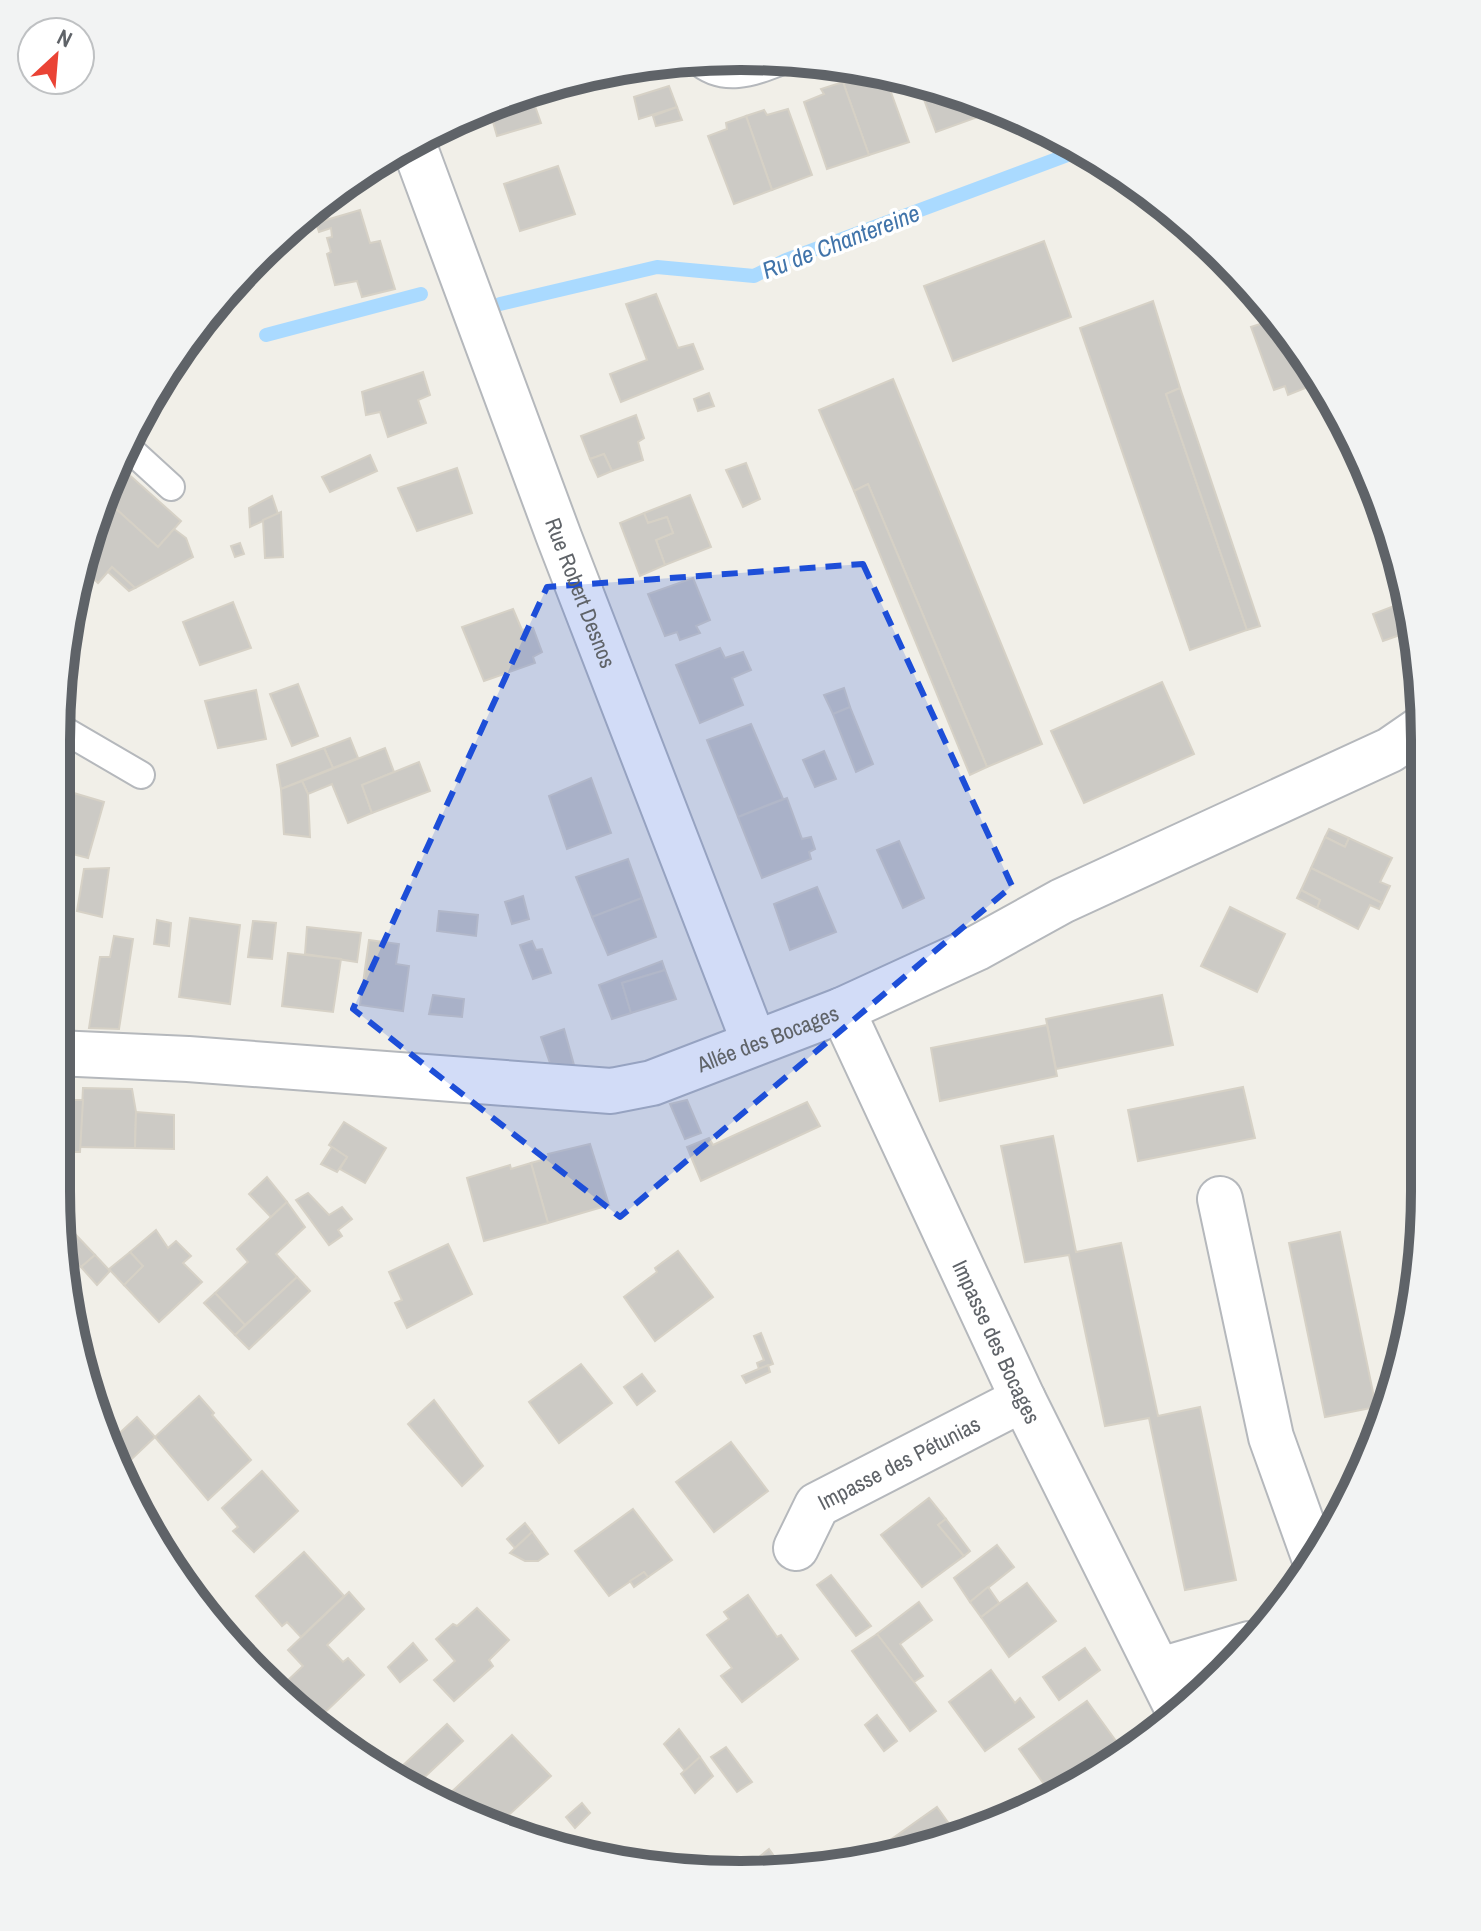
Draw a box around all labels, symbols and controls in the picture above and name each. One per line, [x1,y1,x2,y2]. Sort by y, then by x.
north arrow [16,16,96,96]
text: N [52,22,77,54]
water label: Ru de Chantereine [757,196,924,286]
street label: Rue Robert Desnos [538,514,623,672]
street label: Allée des Bocages [691,998,843,1080]
street label: Impasse des Bocages [945,1255,1048,1429]
street label: Impasse des Pétunias [813,1409,985,1517]

